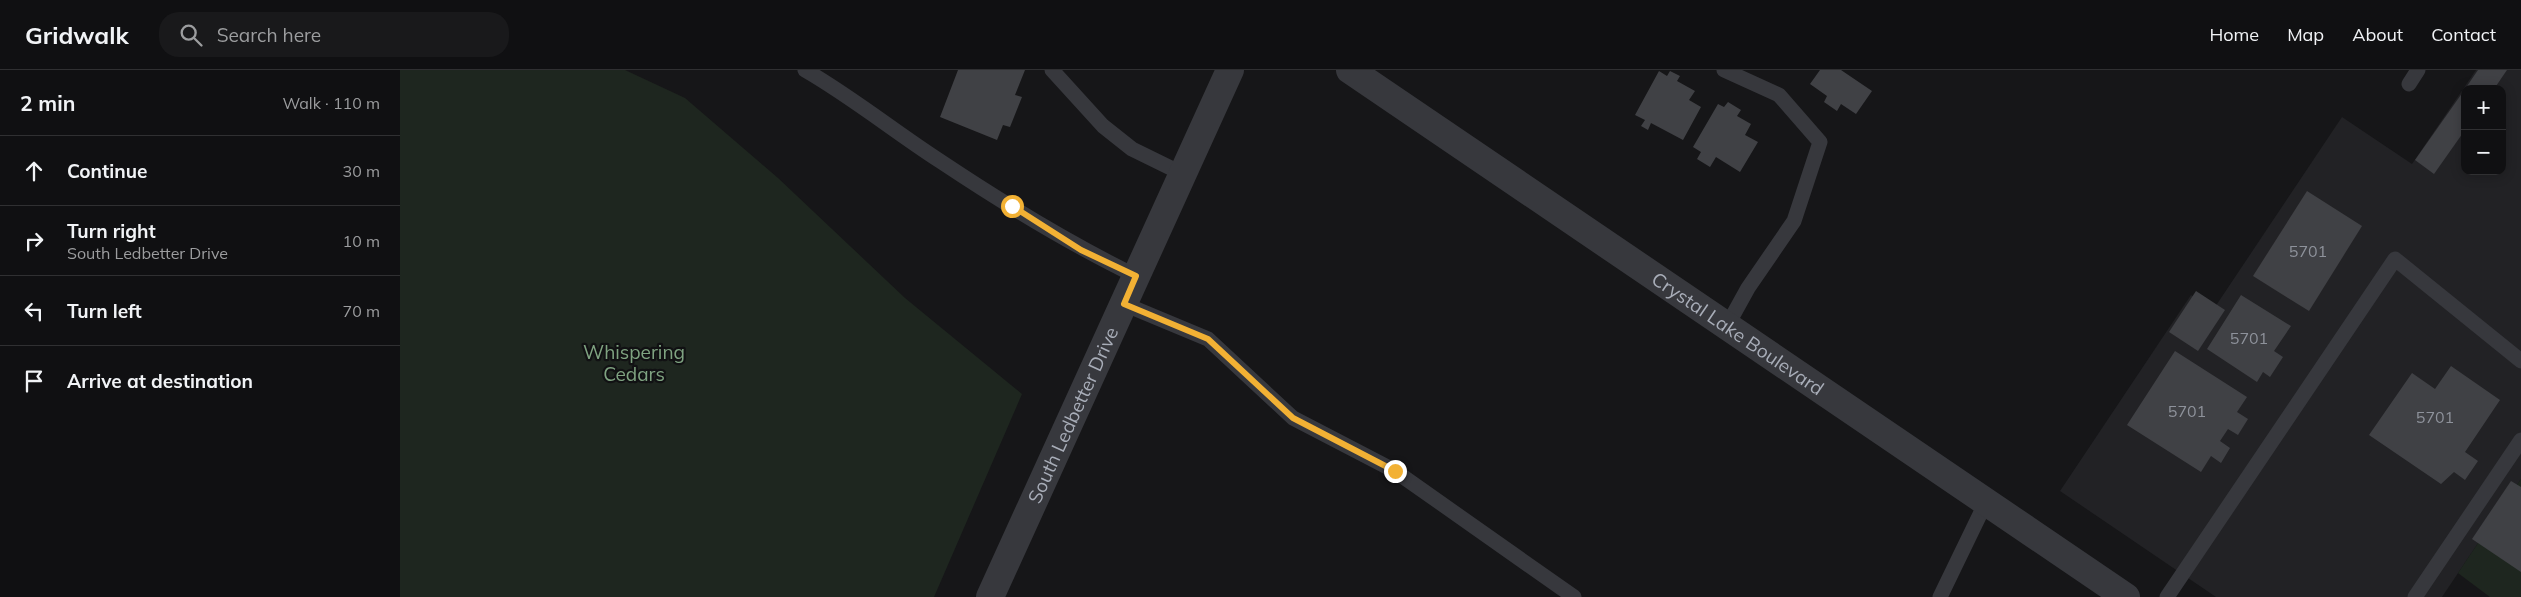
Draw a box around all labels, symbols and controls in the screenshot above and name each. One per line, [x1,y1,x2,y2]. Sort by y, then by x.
search box [159,12,509,57]
text: Gridwalk [25,20,129,50]
icon: search [177,21,205,49]
text: Search here [217,23,321,47]
text: Home [2209,23,2259,46]
text: Map [2287,23,2324,46]
text: About [2352,23,2403,46]
text: Contact [2431,23,2496,46]
map controls [2461,85,2506,175]
button: + [2461,85,2506,130]
text: 2 min [20,90,75,116]
text: Walk · 110 m [282,93,380,113]
button: − [2461,130,2506,175]
icon: ahead [20,157,48,185]
text: Continue [67,159,147,183]
text: 30 m [343,161,380,181]
route start [1001,195,1024,218]
text: Turn right [67,219,156,243]
icon: right [20,227,48,255]
text: 10 m [343,231,380,251]
house number: 5701 [2289,241,2327,261]
text: South Ledbetter Drive [67,243,228,263]
street label: Crystal Lake Boulevard [1647,267,1829,400]
icon: left [20,297,48,325]
text: Turn left [67,299,142,323]
text: 70 m [343,301,380,321]
street label: South Ledbetter Drive [1022,323,1123,507]
house number: 5701 [2230,328,2268,348]
park label: Whispering Cedars [583,340,685,386]
icon: arrive [20,367,48,395]
text: Arrive at destination [67,369,253,393]
house number: 5701 [2168,401,2206,421]
house number: 5701 [2416,407,2454,427]
route end [1384,460,1407,483]

